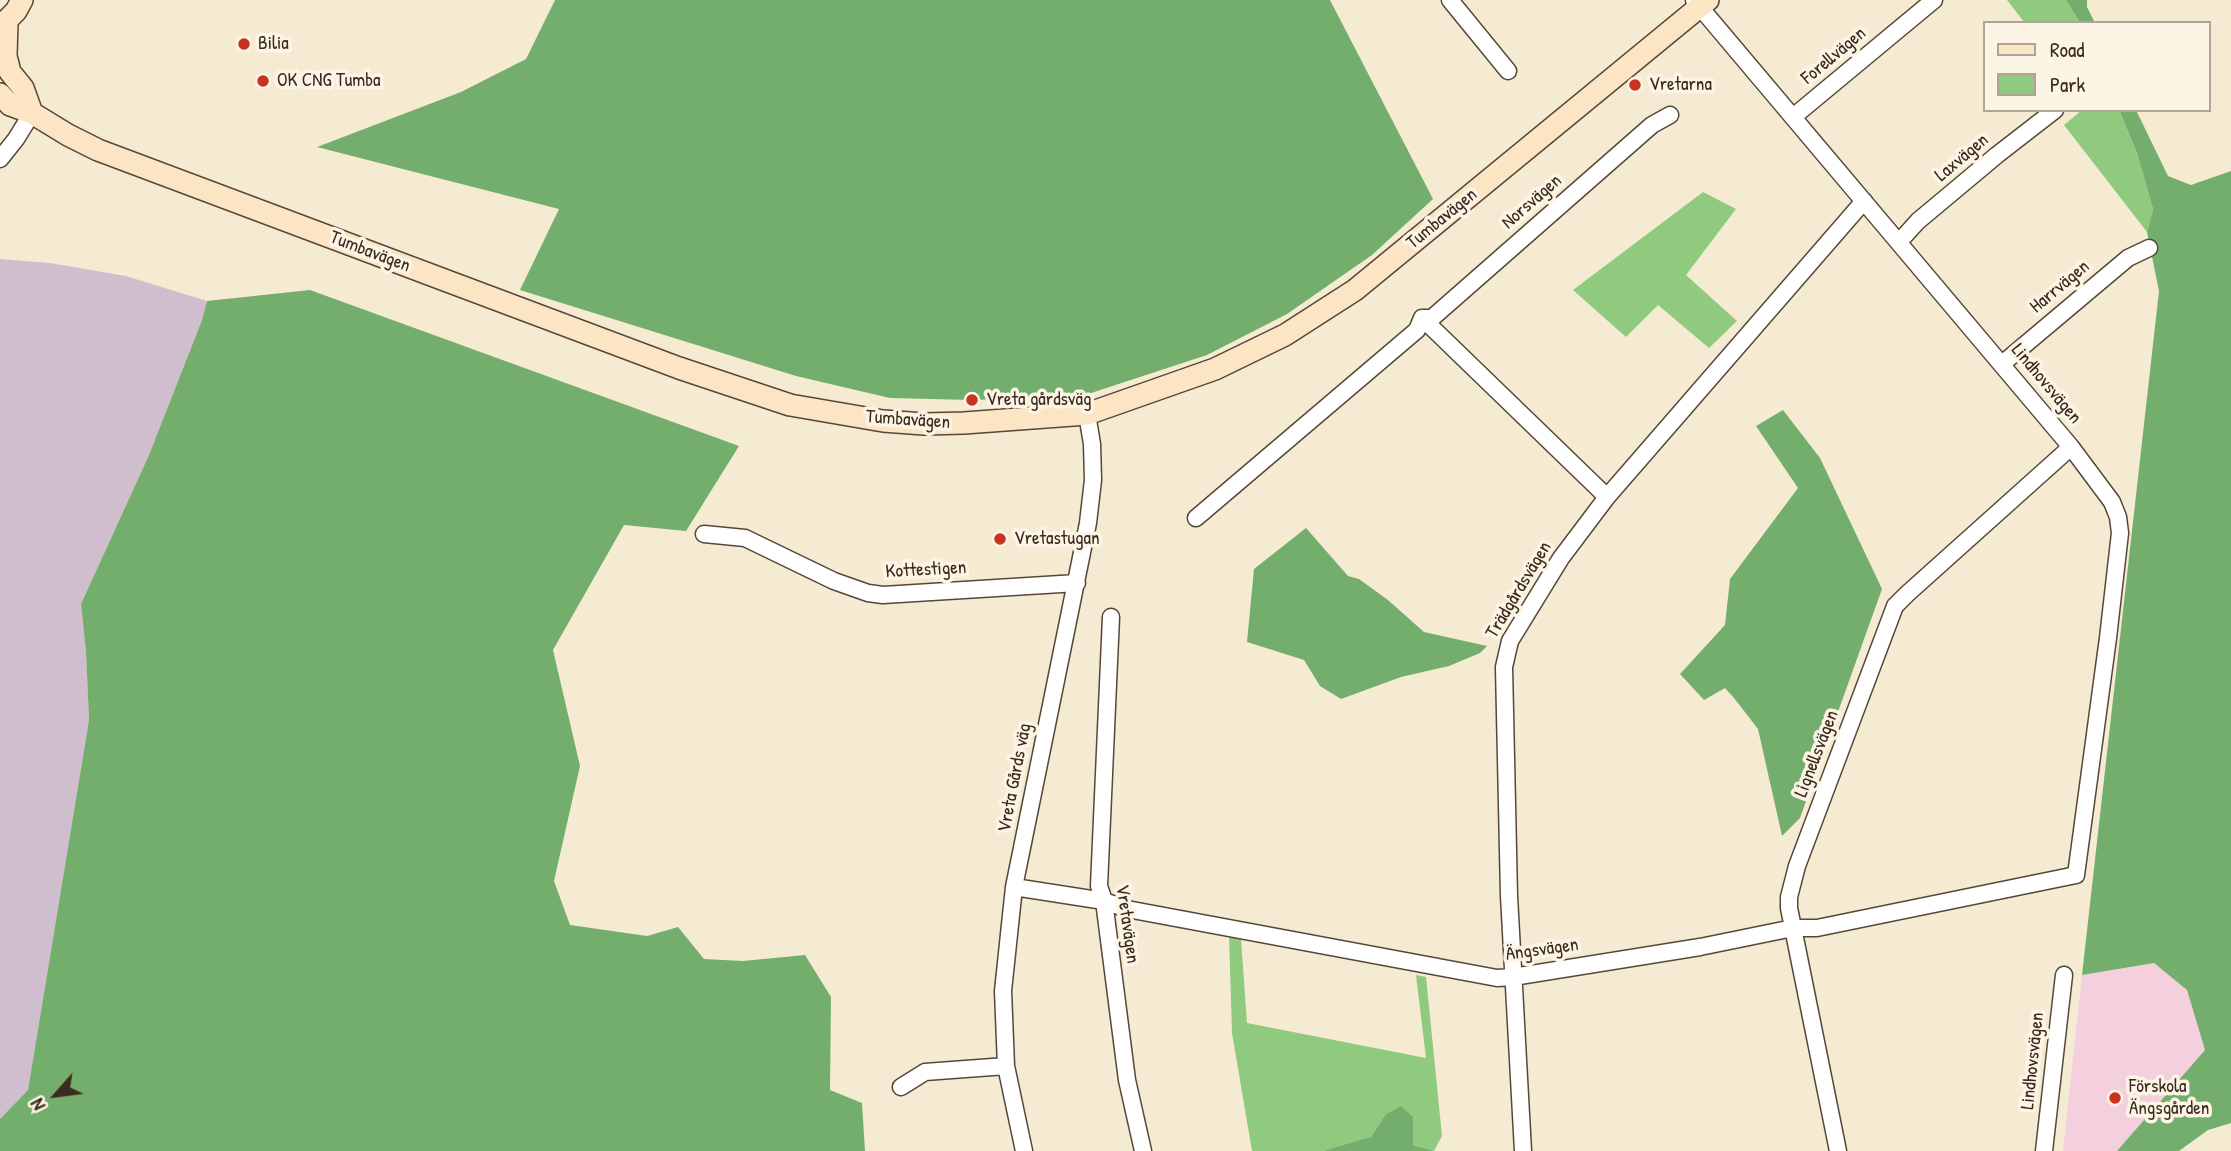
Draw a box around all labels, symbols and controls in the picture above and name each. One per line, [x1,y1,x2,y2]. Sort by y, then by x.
legend [1982,21,2210,112]
street label: Forellvägen [1797,22,1871,90]
place label: Bilia [258,33,289,55]
text: Road [2050,35,2084,64]
marker: Bilia [236,36,252,52]
place label: OK CNG Tumba [277,70,381,92]
text: Park [2050,70,2085,99]
marker: OK CNG Tumba [255,73,271,89]
place label: Vretarna [1649,74,1712,96]
marker: Vretarna [1627,77,1643,93]
street label: Laxvägen [1931,129,1993,187]
street label: Norsvägen [1497,170,1567,234]
street label: Tumbavägen [1402,184,1482,254]
street label: Tumbavägen [327,226,413,278]
street label: Harrvägen [2026,256,2094,318]
street label: Lindhovsvägen [2006,339,2086,429]
place label: Vreta gårdsväg [986,389,1091,411]
marker: Vreta gårdsväg [964,392,980,408]
street label: Tumbavägen [865,406,951,434]
place label: Vretastugan [1014,528,1099,550]
marker: Vretastugan [992,531,1008,547]
street label: Trädgårdsvägen [1481,538,1557,642]
street label: Kottestigen [885,556,967,584]
street label: Lignellsvägen [1790,707,1844,801]
street label: Vreta Gårds väg [993,722,1037,834]
street label: Vretavägen [1110,883,1144,965]
street label: Ängsvägen [1504,934,1580,966]
street label: Lindhovsvägen [2017,1011,2049,1111]
north arrow [21,1060,91,1130]
place label: Förskola Ängsgården [2129,1076,2209,1120]
marker: Förskola Ängsgården [2107,1090,2123,1106]
text: N [24,1094,51,1115]

